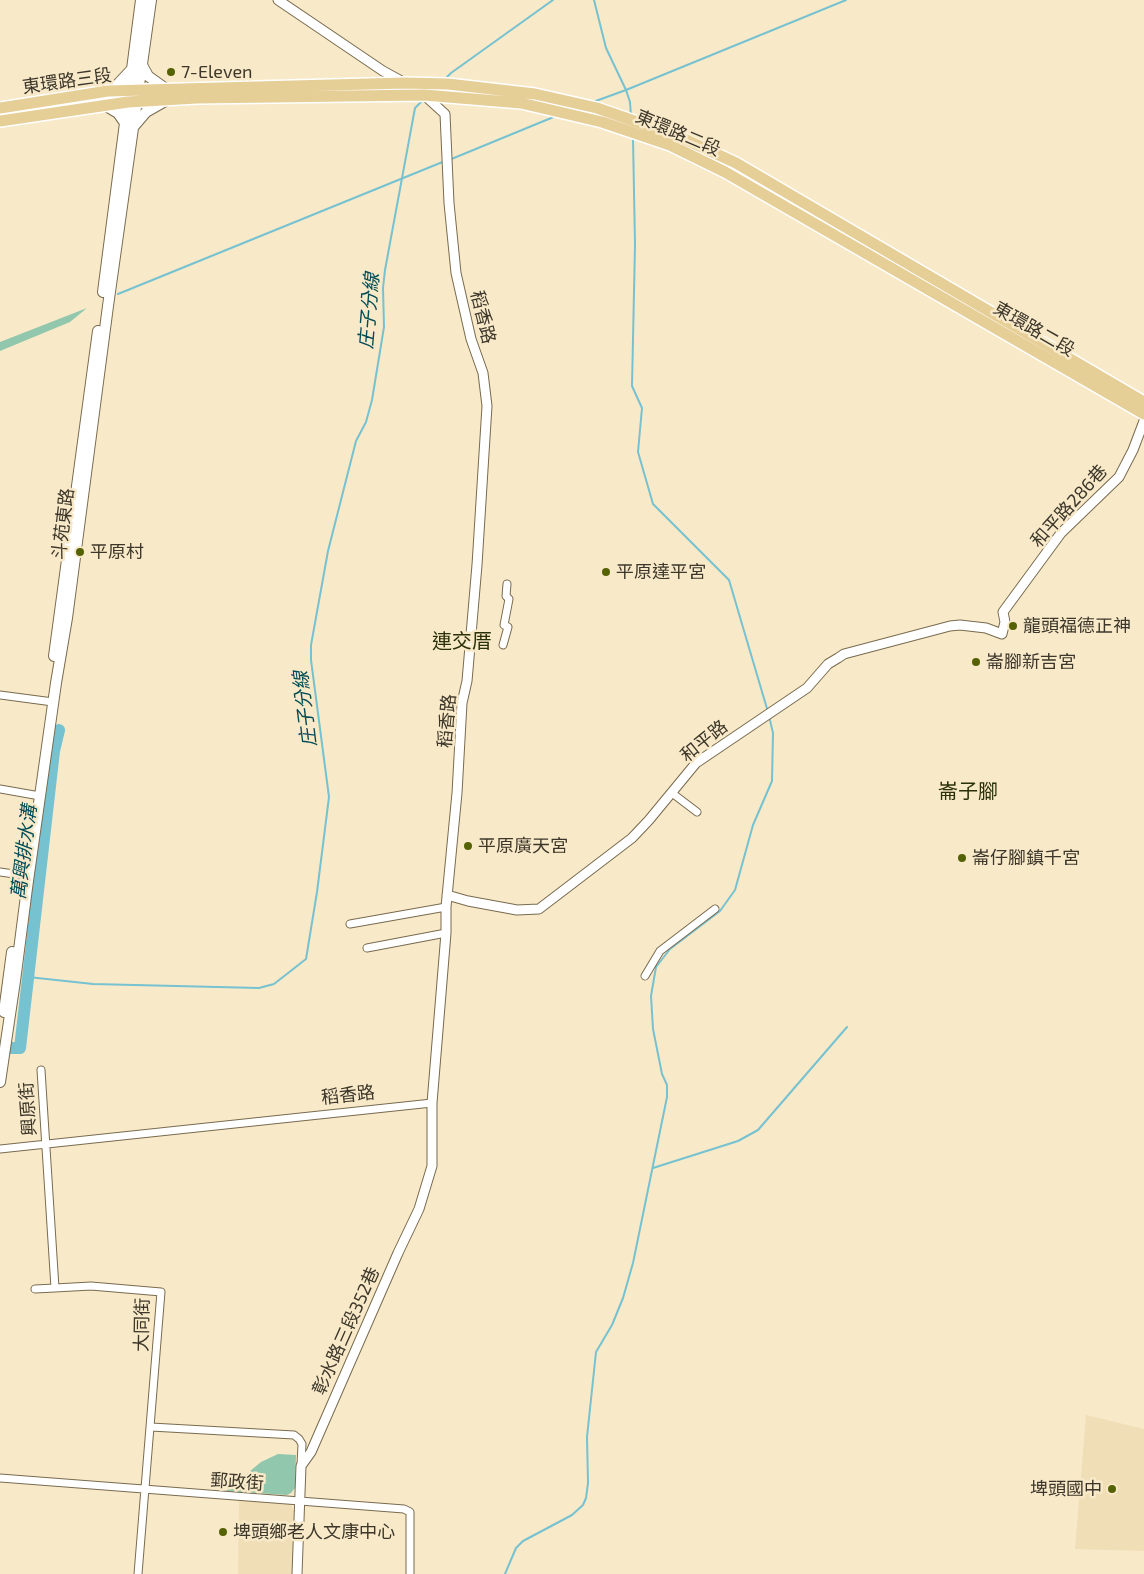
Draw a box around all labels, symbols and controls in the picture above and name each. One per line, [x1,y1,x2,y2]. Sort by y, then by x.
place label: 7-Eleven [181,61,253,83]
street label: 東環路三段 [21,64,113,98]
marker: 7-Eleven [165,66,177,78]
street label: 東環路二段 [632,105,724,161]
water label: 庄子分線 [354,272,384,350]
street label: 稻香路 [466,288,500,346]
street label: 東環路二段 [990,297,1078,361]
street label: 和平路286巷 [1026,460,1112,552]
street label: 斗苑東路 [48,487,78,561]
place label: 平原村 [90,541,144,563]
marker: 平原村 [74,546,86,558]
place label: 平原達平宮 [616,561,706,583]
marker: 平原達平宮 [600,566,612,578]
place label: 龍頭福德正神 [1023,615,1131,637]
marker: 龍頭福德正神 [1007,620,1019,632]
district label: 連交厝 [432,629,492,653]
place label: 崙腳新吉宮 [986,651,1076,673]
marker: 崙腳新吉宮 [970,656,982,668]
water label: 庄子分線 [289,670,321,748]
street label: 稻香路 [434,693,460,749]
street label: 和平路 [676,716,732,766]
district label: 崙子腳 [938,779,998,803]
water label: 萬興排水溝 [7,803,41,901]
place label: 平原廣天宮 [478,835,568,857]
marker: 平原廣天宮 [462,840,474,852]
place label: 崙仔腳鎮千宮 [972,847,1080,869]
marker: 崙仔腳鎮千宮 [956,852,968,864]
street label: 興原街 [15,1081,41,1137]
street label: 稻香路 [320,1081,376,1109]
street label: 彰水路三段352巷 [308,1264,384,1398]
street label: 大同街 [131,1298,153,1352]
street label: 郵政街 [209,1469,265,1495]
place label: 埤頭國中 [1030,1478,1102,1500]
marker: 埤頭國中 [1106,1483,1118,1495]
place label: 埤頭鄉老人文康中心 [233,1521,395,1543]
marker: 埤頭鄉老人文康中心 [217,1526,229,1538]

